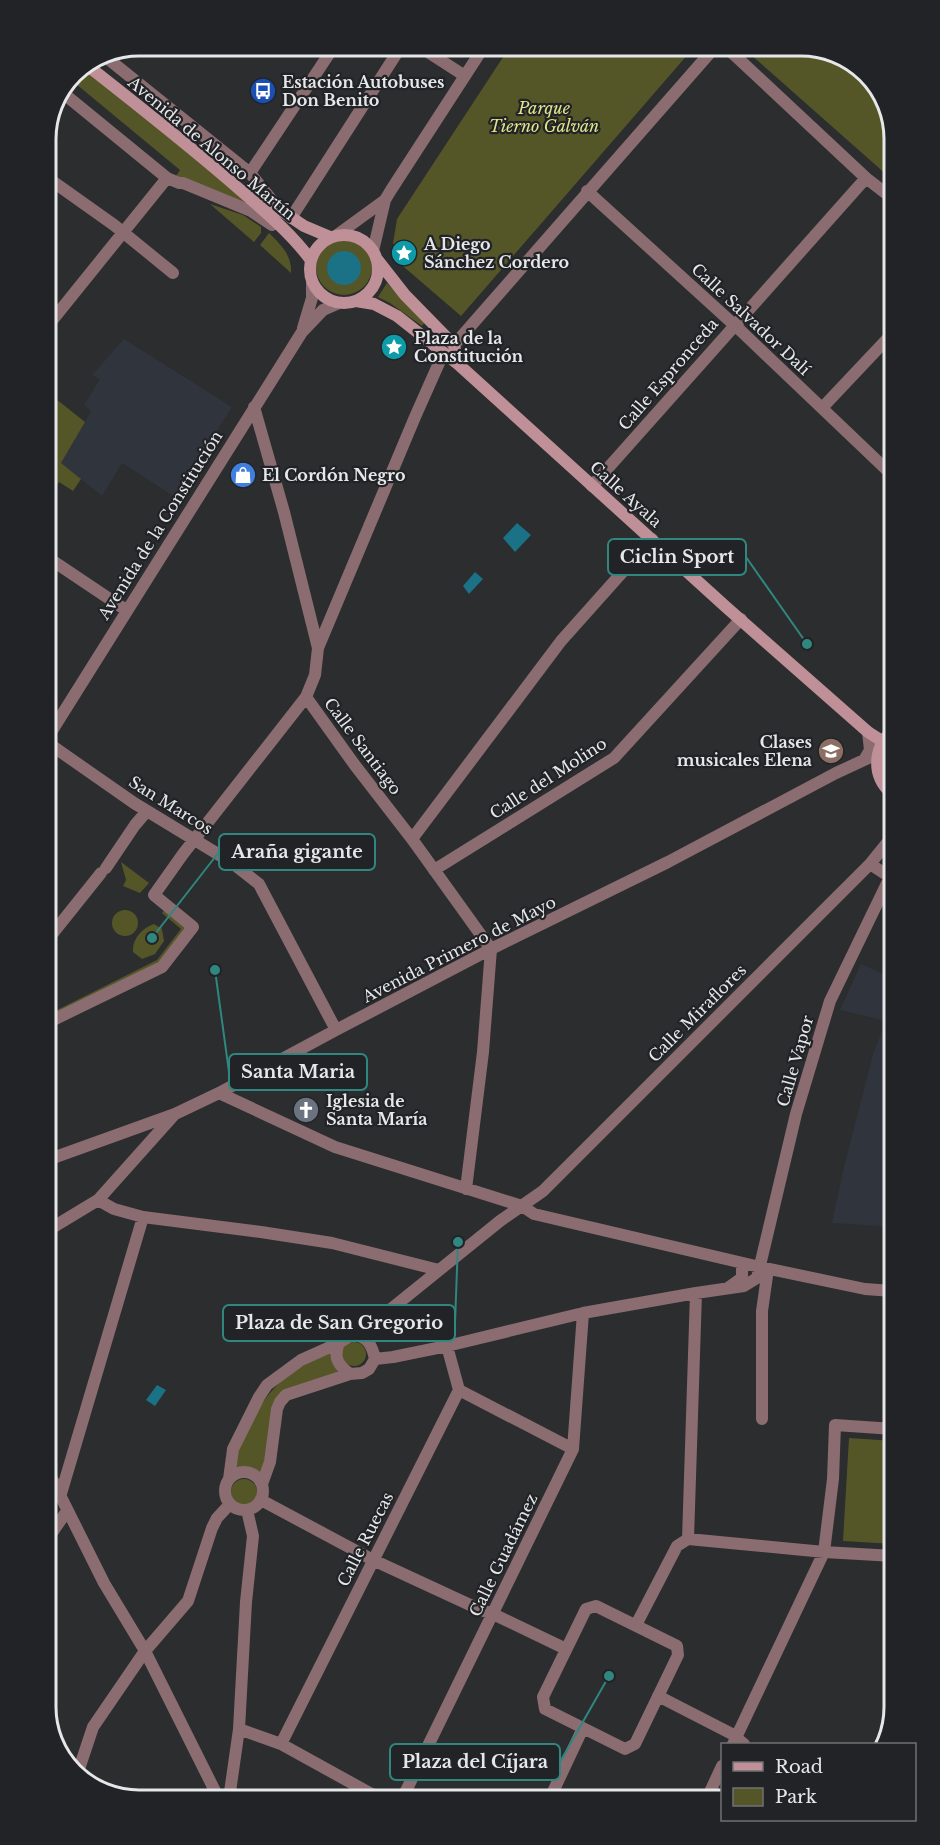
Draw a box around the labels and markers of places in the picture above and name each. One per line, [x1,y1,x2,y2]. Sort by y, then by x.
place label: Estación Autobuses Don Benito [282,72,445,110]
bus stop icon: Estación Autobuses Don Benito [248,76,278,106]
place label: A Diego Sánchez Cordero [423,234,569,272]
place icon: A Diego Sánchez Cordero [389,238,419,268]
place label: Plaza de la Constitución [414,328,524,366]
place icon: Plaza de la Constitución [379,332,409,362]
shop icon: El Cordón Negro [228,460,258,490]
place label: El Cordón Negro [262,465,406,485]
callout: Ciclin Sport [608,539,746,575]
place label: Clases musicales Elena [677,732,812,770]
school or university icon: Clases musicales Elena [816,736,846,766]
callout: Araña gigante [219,834,375,870]
callout: Santa Maria [229,1054,367,1090]
place label: Iglesia de Santa María [326,1091,427,1129]
church icon: Iglesia de Santa María [291,1095,321,1125]
callout: Plaza de San Gregorio [223,1305,455,1341]
callout: Plaza del Cíjara [390,1744,560,1780]

